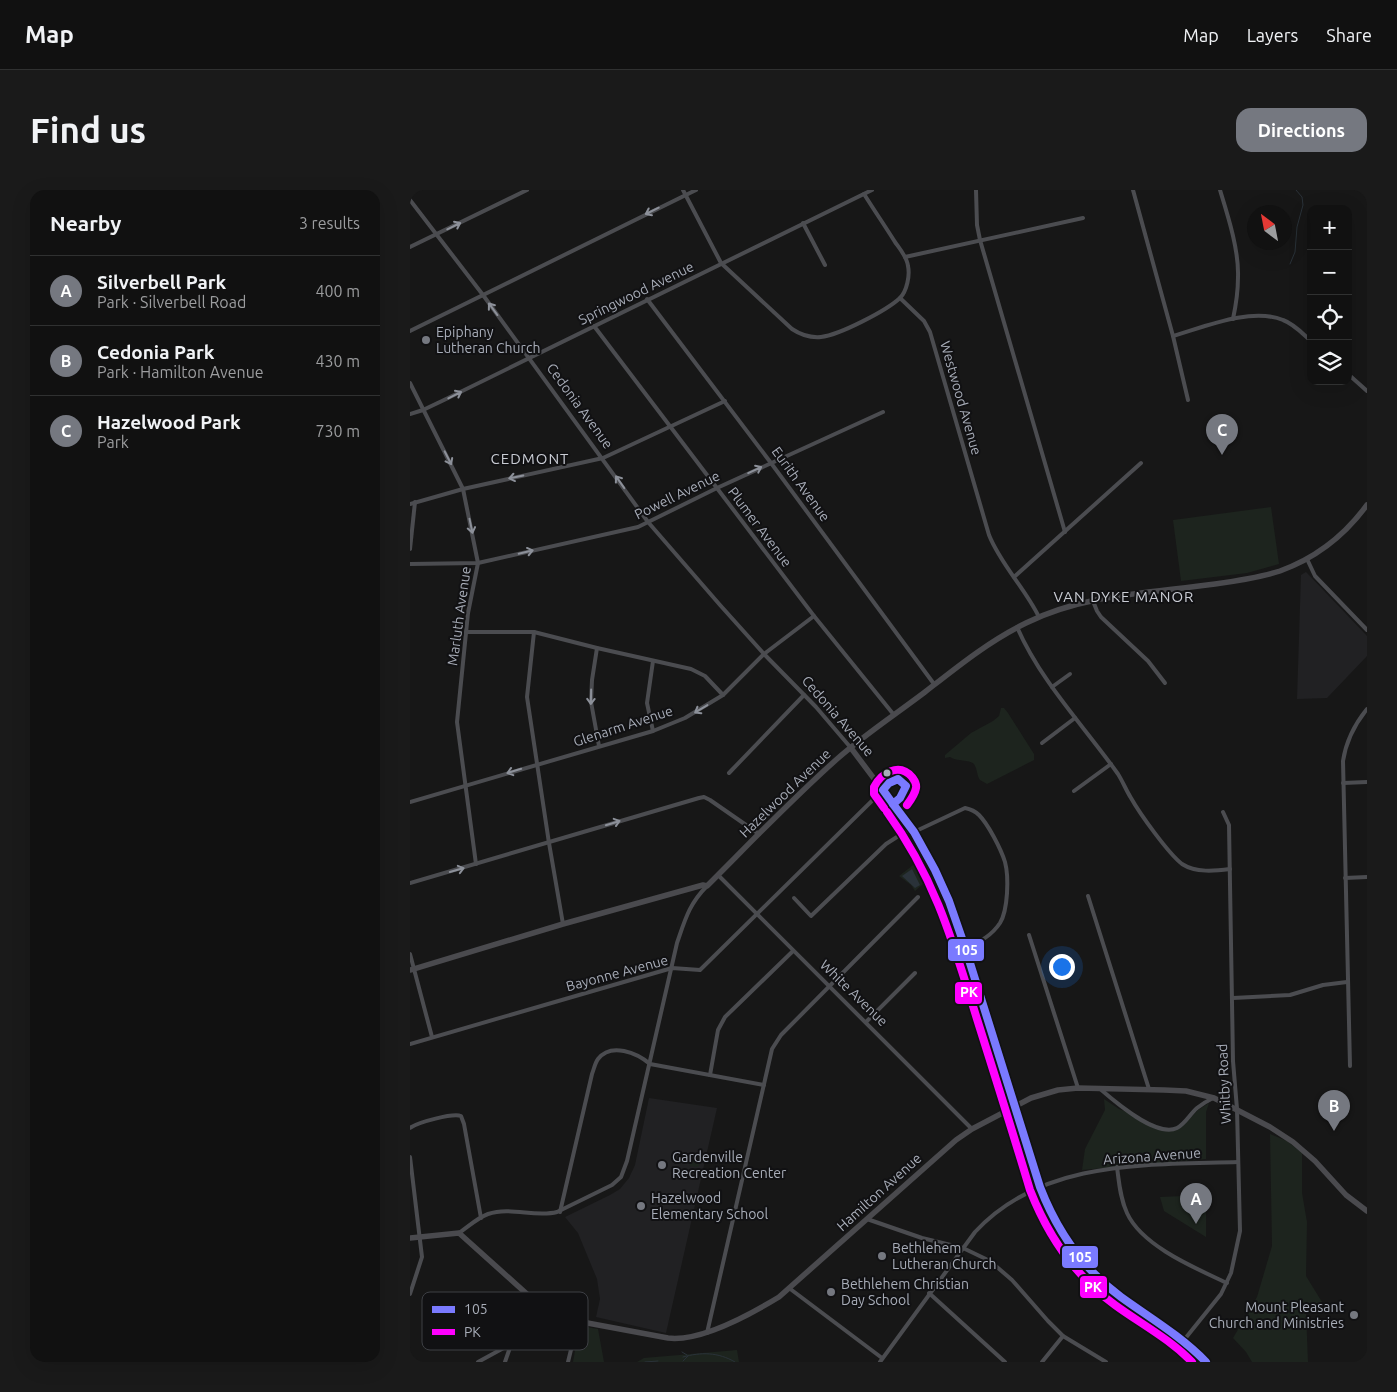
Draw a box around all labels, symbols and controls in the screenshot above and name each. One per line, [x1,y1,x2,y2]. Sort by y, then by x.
text: Map [25,21,74,48]
text: Map [1183,25,1219,45]
text: Layers [1247,25,1298,45]
text: Share [1326,25,1372,45]
button: Directions [1236,108,1367,152]
text: Find us [30,110,146,150]
north arrow [1247,205,1292,250]
map controls [1307,205,1352,385]
button: + [1307,205,1352,250]
one-way arrow [645,207,660,216]
text: Nearby [50,211,121,235]
text: 3 results [299,214,360,232]
one-way arrow [446,221,461,230]
button: − [1307,250,1352,295]
street label: Springwood Avenue [576,258,696,328]
text: Silverbell Park [97,271,226,293]
text: A [60,282,72,300]
text: 400 m [315,282,360,300]
text: Park · Silverbell Road [97,293,246,311]
button: locate [1307,295,1352,340]
one-way arrow [488,302,498,316]
place label: Epiphany Lutheran Church [436,324,540,356]
marker: Epiphany Lutheran Church [420,334,432,346]
street label: Westwood Avenue [937,339,985,457]
button: layers [1307,340,1352,385]
text: Cedonia Park [97,341,214,363]
text: B [61,352,71,370]
text: 430 m [315,352,360,370]
street label: Cedonia Avenue [544,360,616,452]
text: Park · Hamilton Avenue [97,363,264,381]
one-way arrow [447,390,462,399]
text: Hazelwood Park [97,411,241,433]
pin: C [1206,414,1238,455]
text: C [61,422,71,440]
text: 730 m [315,422,360,440]
text: Park [97,433,129,451]
street label: Eurith Avenue [769,444,833,524]
one-way arrow [444,450,453,465]
district label: CEDMONT [491,450,569,467]
one-way arrow [747,465,762,474]
street label: Powell Avenue [632,467,722,523]
one-way arrow [508,473,524,482]
one-way arrow [615,476,625,490]
street label: Plumer Avenue [725,484,795,570]
one-way arrow [466,517,476,533]
one-way arrow [517,547,533,556]
street label: Marluth Avenue [444,565,474,667]
district label: VAN DYKE MANOR [1054,588,1194,605]
street label: Cedonia Avenue [799,672,877,760]
one-way arrow [587,689,596,705]
street label: Glenarm Avenue [571,702,675,750]
one-way arrow [694,704,709,714]
street label: Hazelwood Avenue [736,745,834,841]
one-way arrow [507,767,523,777]
unlabelled marker [882,768,892,778]
one-way arrow [604,818,620,828]
one-way arrow [448,864,464,874]
line badge: 105 [947,938,985,962]
text: 105 [954,942,978,958]
street label: Bayonne Avenue [564,952,670,994]
your location [1049,954,1075,980]
street label: White Avenue [817,957,891,1029]
line badge: PK [954,981,983,1005]
text: PK [960,984,979,1000]
street label: Whitby Road [1214,1044,1234,1124]
pin: B [1318,1090,1350,1131]
street label: Arizona Avenue [1103,1145,1201,1167]
place label: Gardenville Recreation Center [672,1149,787,1181]
street label: Hamilton Avenue [833,1150,925,1234]
marker: Gardenville Recreation Center [656,1159,668,1171]
pin: A [1180,1183,1212,1224]
place label: Hazelwood Elementary School [651,1190,769,1222]
marker: Hazelwood Elementary School [635,1200,647,1212]
place label: Bethlehem Lutheran Church [892,1240,996,1272]
line badge: 105 [1061,1245,1099,1269]
text: 105 [1068,1249,1092,1265]
marker: Bethlehem Lutheran Church [876,1250,888,1262]
line badge: PK [1079,1275,1108,1299]
place label: Bethlehem Christian Day School [841,1276,969,1308]
text: PK [1084,1279,1103,1295]
marker: Bethlehem Christian Day School [825,1286,837,1298]
legend [422,1292,588,1350]
place label: Mount Pleasant Church and Ministries [1209,1299,1344,1331]
text: 105 [464,1301,488,1317]
marker: Mount Pleasant Church and Ministries [1348,1309,1360,1321]
text: PK [464,1324,481,1340]

